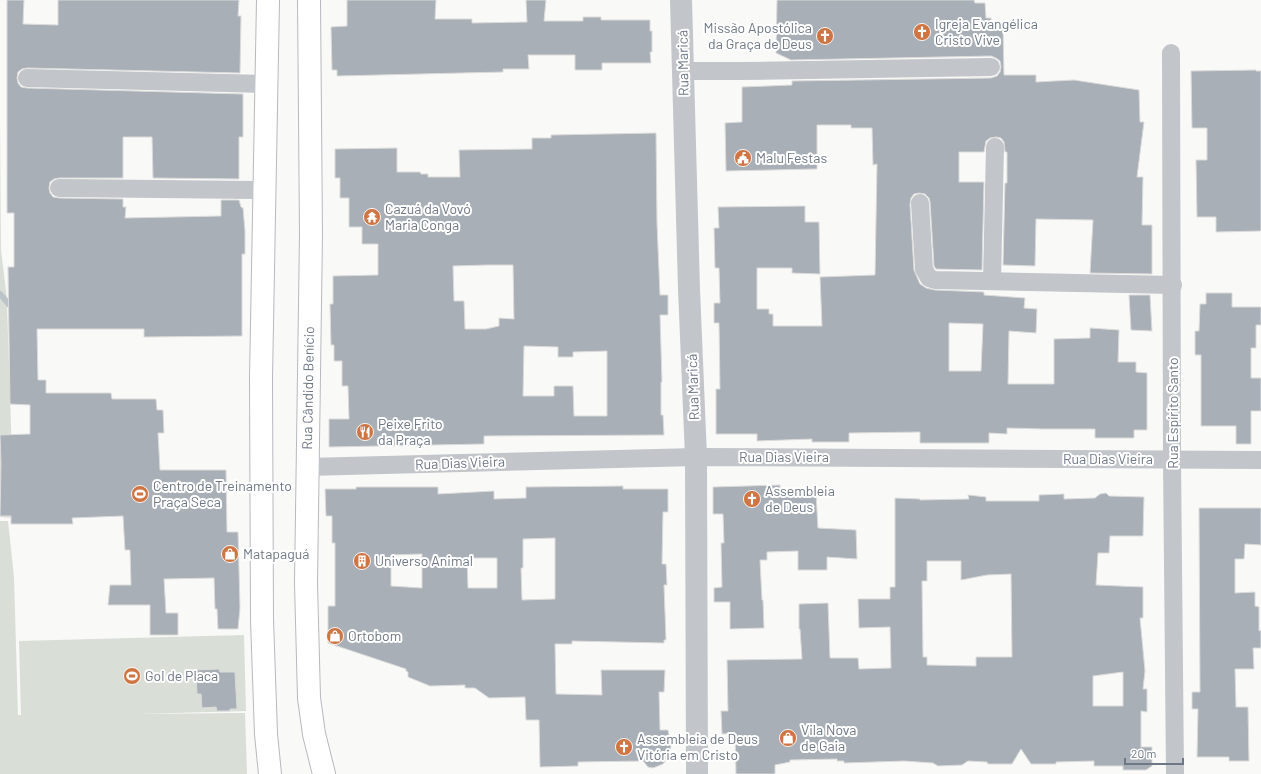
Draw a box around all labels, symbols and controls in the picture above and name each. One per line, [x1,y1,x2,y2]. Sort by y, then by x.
place label: Igreja Evangélica Cristo Vive [935,15,1038,48]
place label: Missão Apostólica da Graça de Deus [704,19,812,52]
church icon: Igreja Evangélica Cristo Vive [912,22,932,42]
church icon: Missão Apostólica da Graça de Deus [815,26,835,46]
street label: Rua Maricá [673,30,692,96]
public building icon: Malu Festas [733,148,753,168]
place label: Malu Festas [756,149,827,166]
place label: Cazuá da Vovó Maria Conga [385,200,471,233]
temple icon: Cazuá da Vovó Maria Conga [362,207,382,227]
street label: Rua Cândido Benício [298,326,317,450]
street label: Rua Maricá [683,354,702,420]
street label: Rua Espírito Santo [1164,357,1181,469]
place label: Peixe Frito da Praça [378,415,443,448]
restaurant icon: Peixe Frito da Praça [355,422,375,442]
street label: Rua Dias Vieira [739,448,829,465]
street label: Rua Dias Vieira [1063,450,1153,467]
street label: Rua Dias Vieira [415,452,505,473]
place label: Centro de Treinamento Praça Seca [153,477,292,510]
place label: Assembleia de Deus [765,482,835,515]
sports icon: Centro de Treinamento Praça Seca [130,484,150,504]
church icon: Assembleia de Deus [742,489,762,509]
shop icon: Matapaguá [220,544,240,564]
place label: Matapaguá [243,545,309,562]
building icon: Universo Animal [352,551,372,571]
place label: Universo Animal [375,552,473,569]
shop icon: Ortobom [325,626,345,646]
place label: Ortobom [348,627,401,644]
sports icon: Gol de Placa [122,666,142,686]
place label: Gol de Placa [145,667,218,684]
place label: Vila Nova de Gaia [801,721,856,754]
shop icon: Vila Nova de Gaia [778,728,798,748]
place label: Assembleia de Deus Vitória em Cristo [637,730,758,763]
church icon: Assembleia de Deus Vitória em Cristo [614,737,634,757]
scale bar [1125,740,1183,766]
text: 20 m [1131,746,1157,760]

